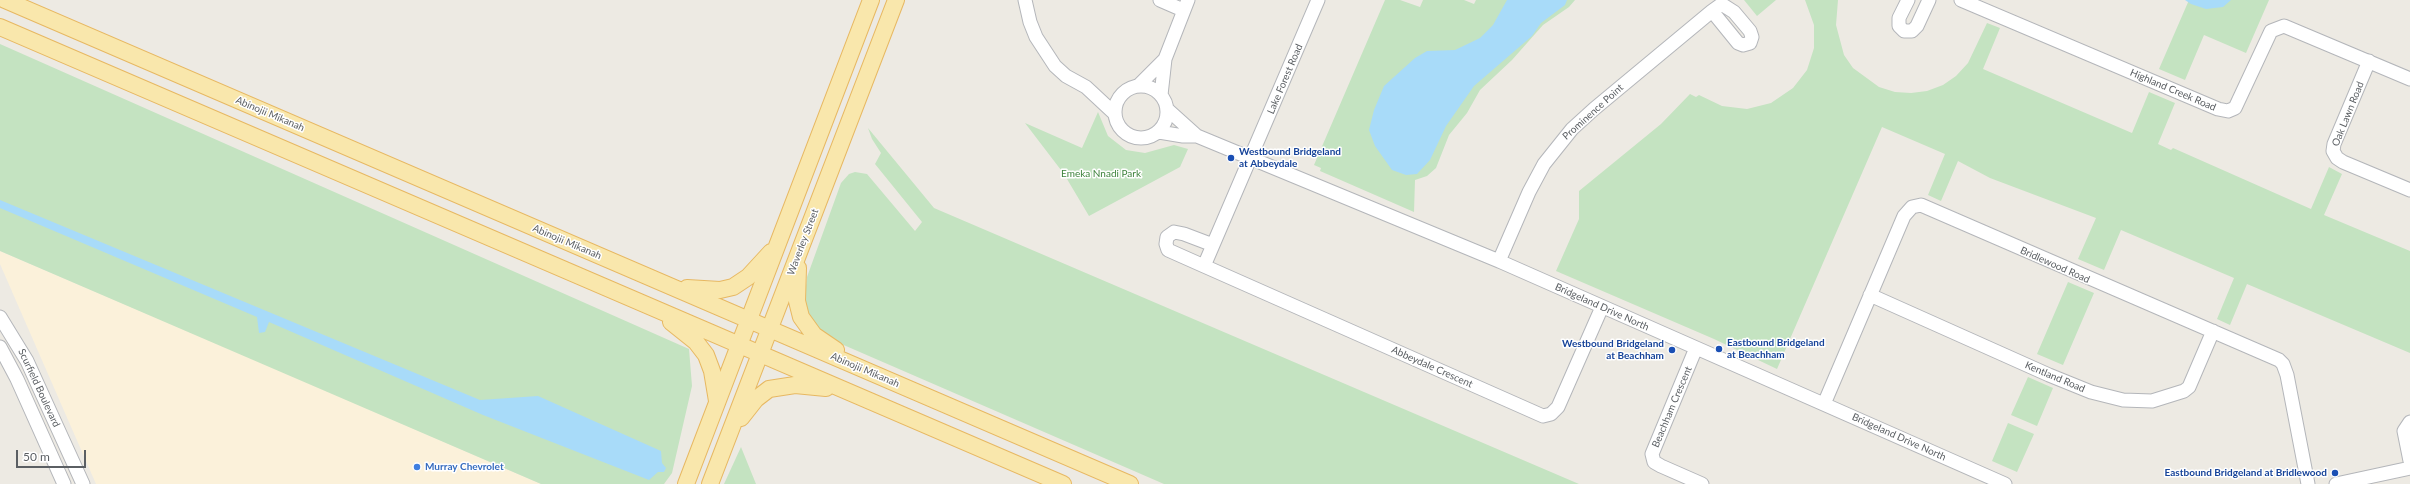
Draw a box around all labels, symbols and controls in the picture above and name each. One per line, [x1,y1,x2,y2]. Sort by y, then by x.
street label: Lake Forest Road [1265,42,1305,116]
street label: Highland Creek Road [2128,66,2218,114]
street label: Oak Lawn Road [2330,80,2366,148]
street label: Prominence Point [1560,82,1626,142]
street label: Abinojii Mikanah [234,94,306,134]
place label: Westbound Bridgeland at Abbeydale [1239,146,1341,170]
marker: Westbound Bridgeland at Abbeydale [1226,153,1236,163]
park label: Emeka Nnadi Park [1061,168,1141,180]
street label: Waverley Street [785,207,821,277]
street label: Abinojii Mikanah [531,222,603,262]
street label: Bridlewood Road [2018,244,2092,286]
street label: Bridgeland Drive North [1553,281,1651,333]
place label: Eastbound Bridgeland at Beachham [1727,337,1825,360]
place label: Westbound Bridgeland at Beachham [1562,338,1664,362]
street label: Abbeydale Crescent [1390,344,1474,390]
marker: Eastbound Bridgeland at Beachham [1714,344,1724,354]
marker: Westbound Bridgeland at Beachham [1667,345,1677,355]
street label: Scurfield Boulevard [16,347,62,429]
street label: Abinojii Mikanah [829,350,901,390]
street label: Kentland Road [2023,359,2087,395]
street label: Beachham Crescent [1649,365,1695,449]
street label: Bridgeland Drive North [1850,411,1948,463]
scale bar [18,442,88,468]
text: 50 m [23,449,50,464]
place label: Murray Chevrolet [425,461,504,473]
marker: Murray Chevrolet [412,462,422,472]
place label: Eastbound Bridgeland at Bridlewood [2165,467,2327,479]
marker: Eastbound Bridgeland at Bridlewood [2330,468,2340,478]

